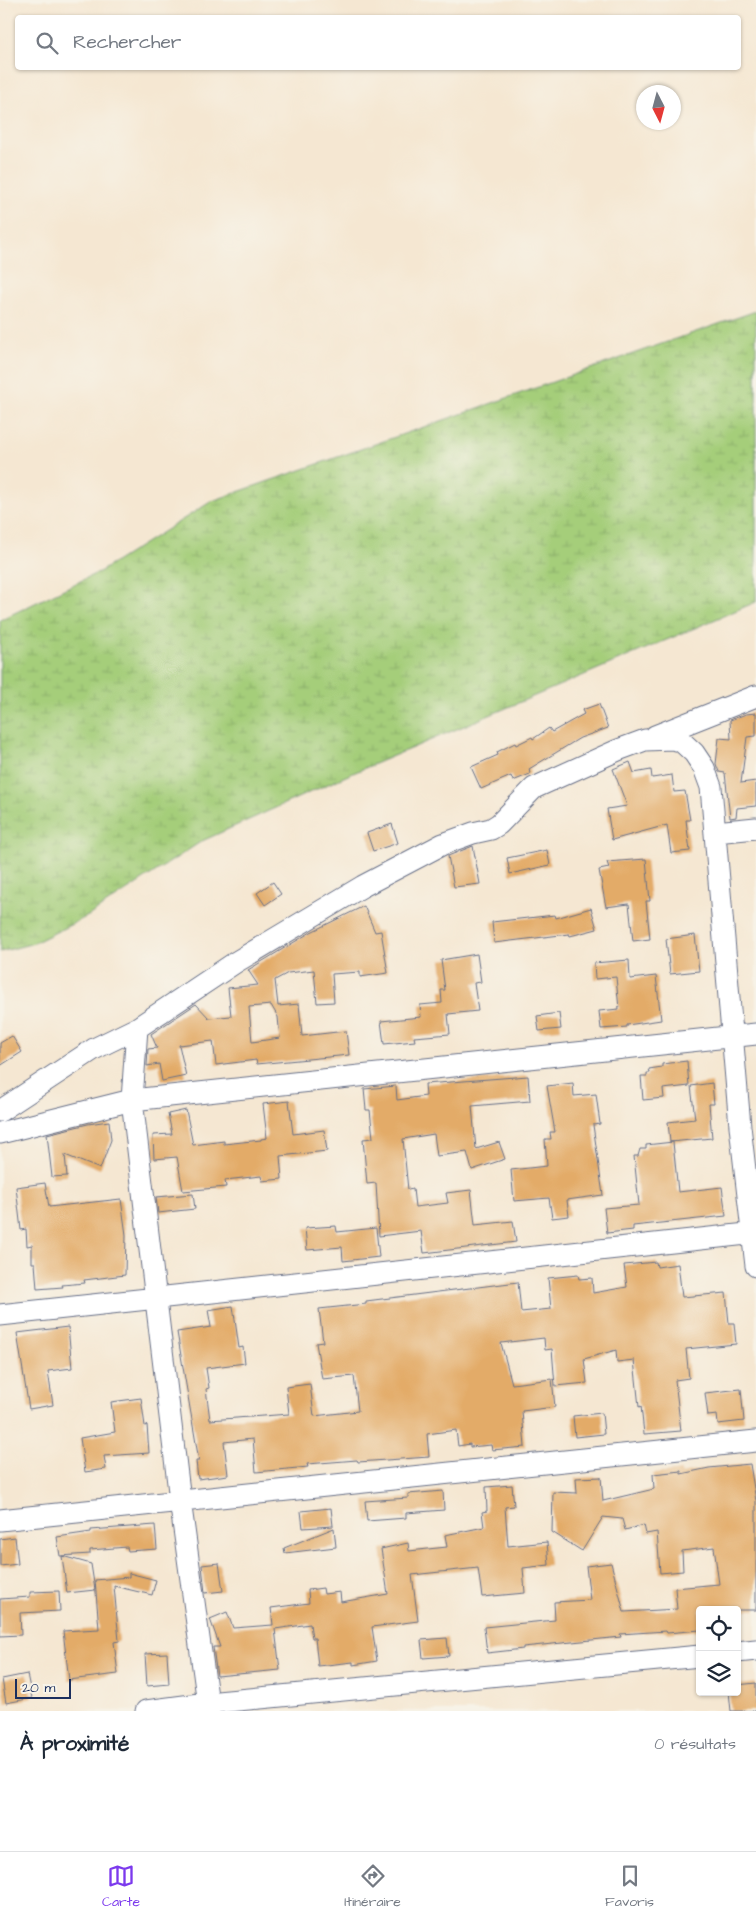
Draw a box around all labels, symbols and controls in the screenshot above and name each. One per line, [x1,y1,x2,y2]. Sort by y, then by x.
search box [15,15,741,70]
icon: search [33,29,61,57]
text: Rechercher [73,29,181,56]
north arrow [636,85,681,130]
map controls [696,1606,741,1696]
button: locate [696,1606,741,1651]
button: layers [696,1651,741,1696]
scale bar [15,1676,71,1699]
text: 20 m [22,1678,55,1698]
text: À proximité [20,1729,129,1758]
text: 0 résultats [654,1733,736,1755]
tab: Carte [102,1862,140,1912]
tab: Itinéraire [344,1862,401,1912]
tab: Favoris [605,1862,654,1912]

